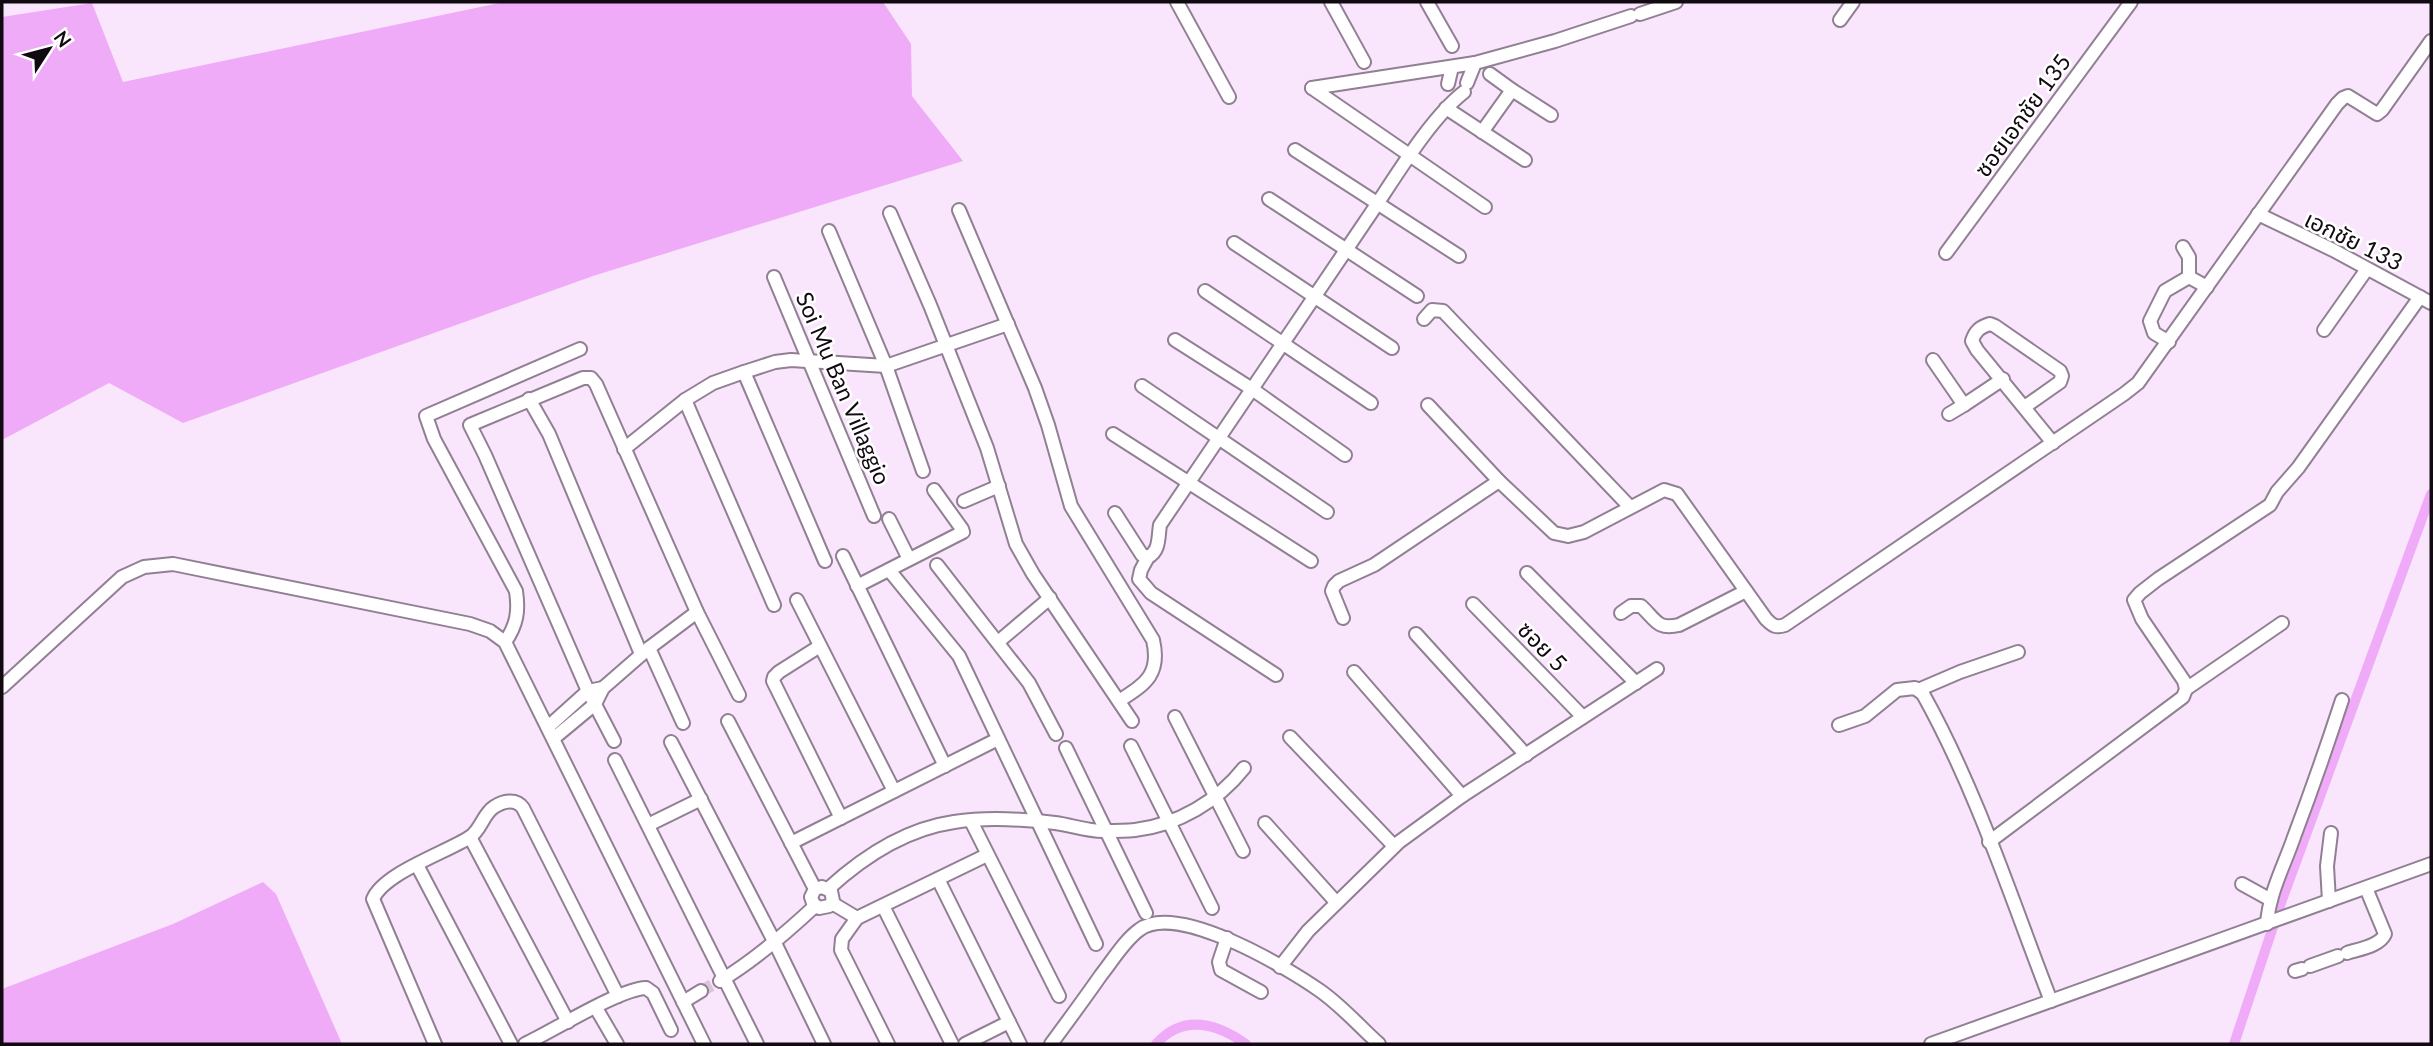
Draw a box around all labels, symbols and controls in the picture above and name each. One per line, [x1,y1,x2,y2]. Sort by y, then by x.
north arrow [14,14,84,84]
text: N [50,26,77,51]
street label: ซอยเอกชัย 135 [1968,48,2076,182]
street label: เอกชัย 133 [2300,204,2408,276]
street label: Soi Mu Ban Villaggio [791,287,897,489]
street label: ซอย 5 [1512,615,1574,677]

